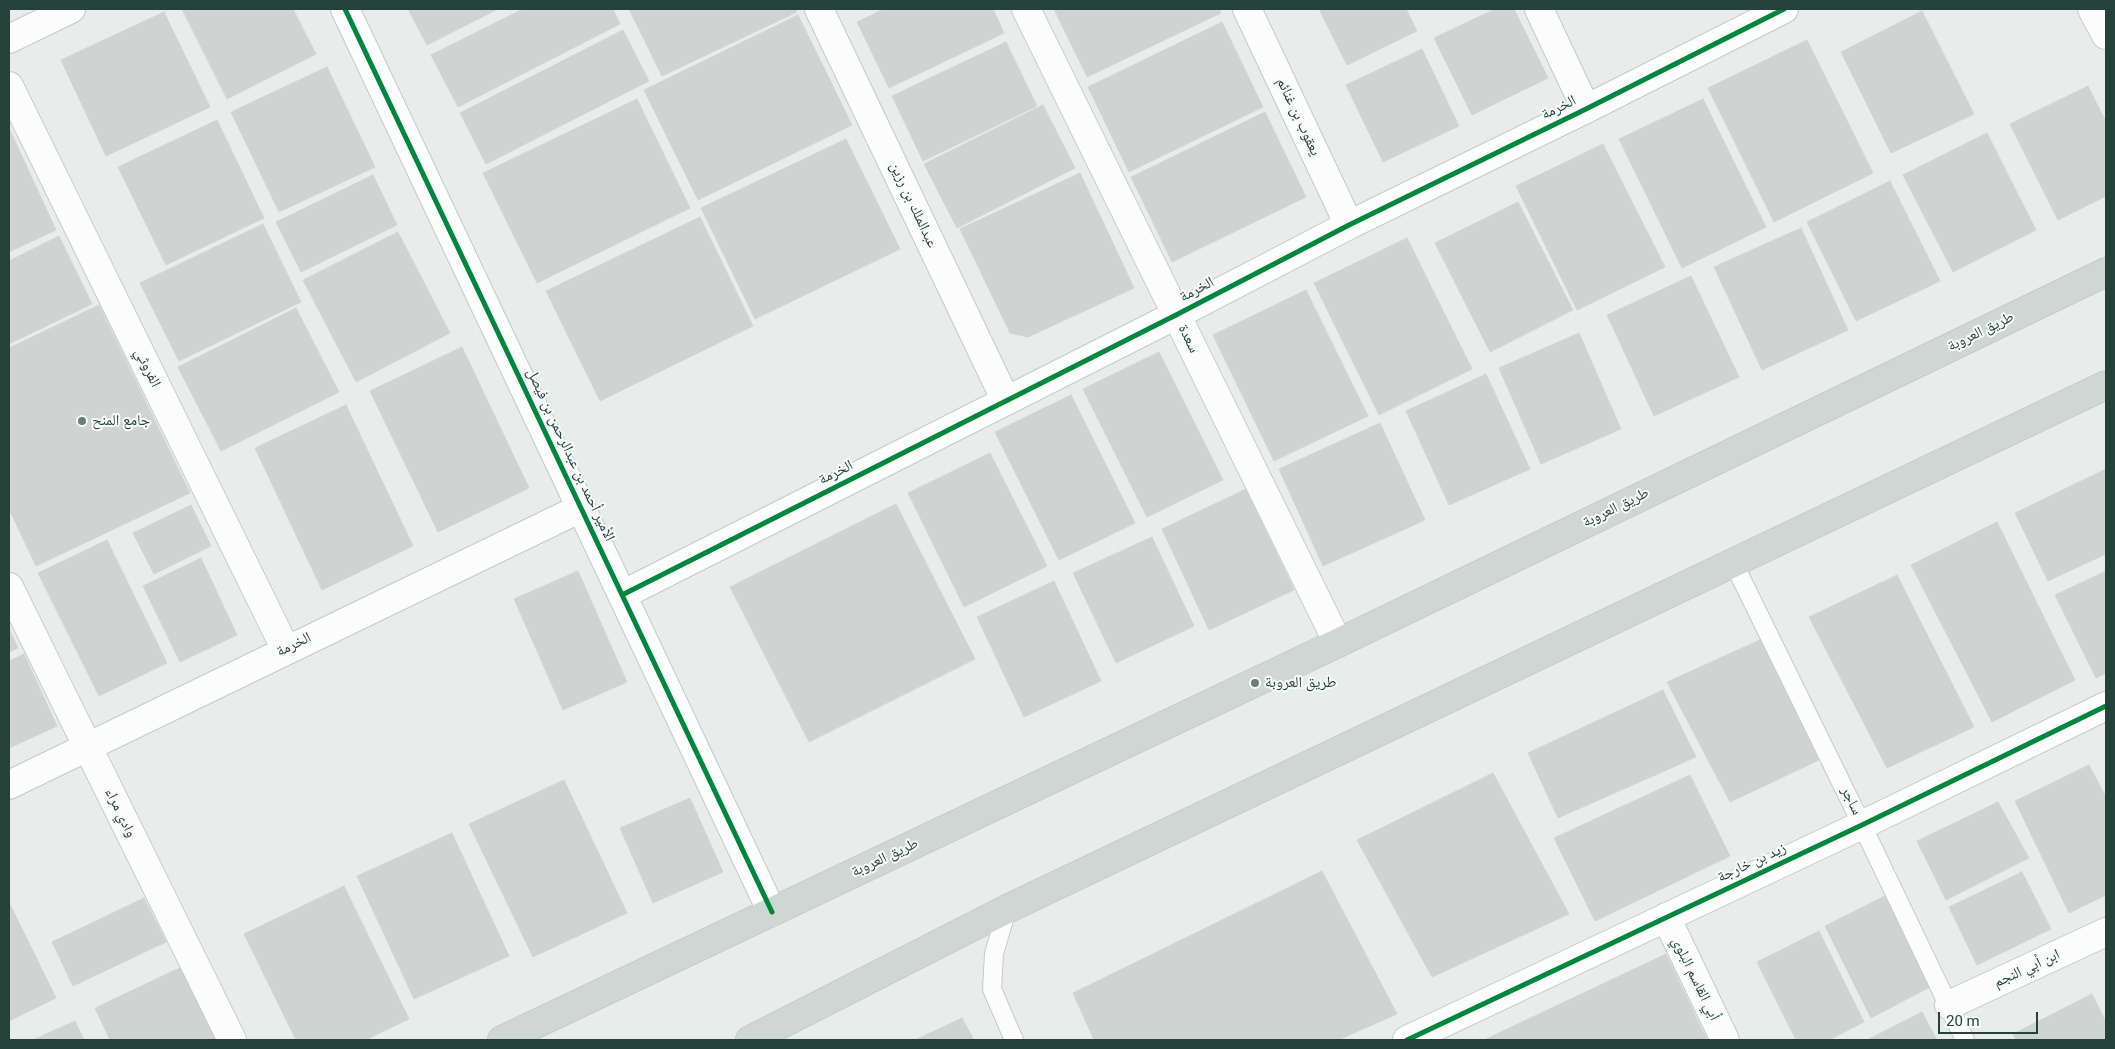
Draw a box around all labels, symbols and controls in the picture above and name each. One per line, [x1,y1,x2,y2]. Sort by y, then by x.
street label: يعقوب بن غنائم [1272,75,1324,159]
street label: الخرمة [1539,92,1579,124]
street label: عبدالملك بن رزين [885,159,941,251]
street label: الخرمة [1177,274,1217,306]
street label: طريق العروبة [1945,308,2017,356]
street label: سعدة [1173,322,1203,356]
street label: الفروثي [130,346,164,390]
street label: الأمير أحمد بن عبدالرحمن بن فيصل [522,366,618,544]
place label: جامع المنح [92,412,150,430]
marker: جامع المنح [76,415,88,427]
street label: الخرمة [816,457,856,489]
street label: طريق العروبة [1580,484,1652,532]
street label: الخرمة [274,629,314,661]
place label: طريق العروبة [1265,674,1336,692]
marker: طريق العروبة [1249,677,1261,689]
street label: ساجر [1836,784,1866,818]
street label: وادي مراء [100,785,140,841]
street label: طريق العروبة [849,835,921,881]
street label: زيد بن خارجة [1715,839,1789,887]
street label: أبي القاسم البلوي [1667,934,1723,1024]
street label: ابن أبي النجم [1991,946,2063,992]
scale bar [1940,1002,2040,1034]
text: 20 m [1946,1012,1980,1030]

